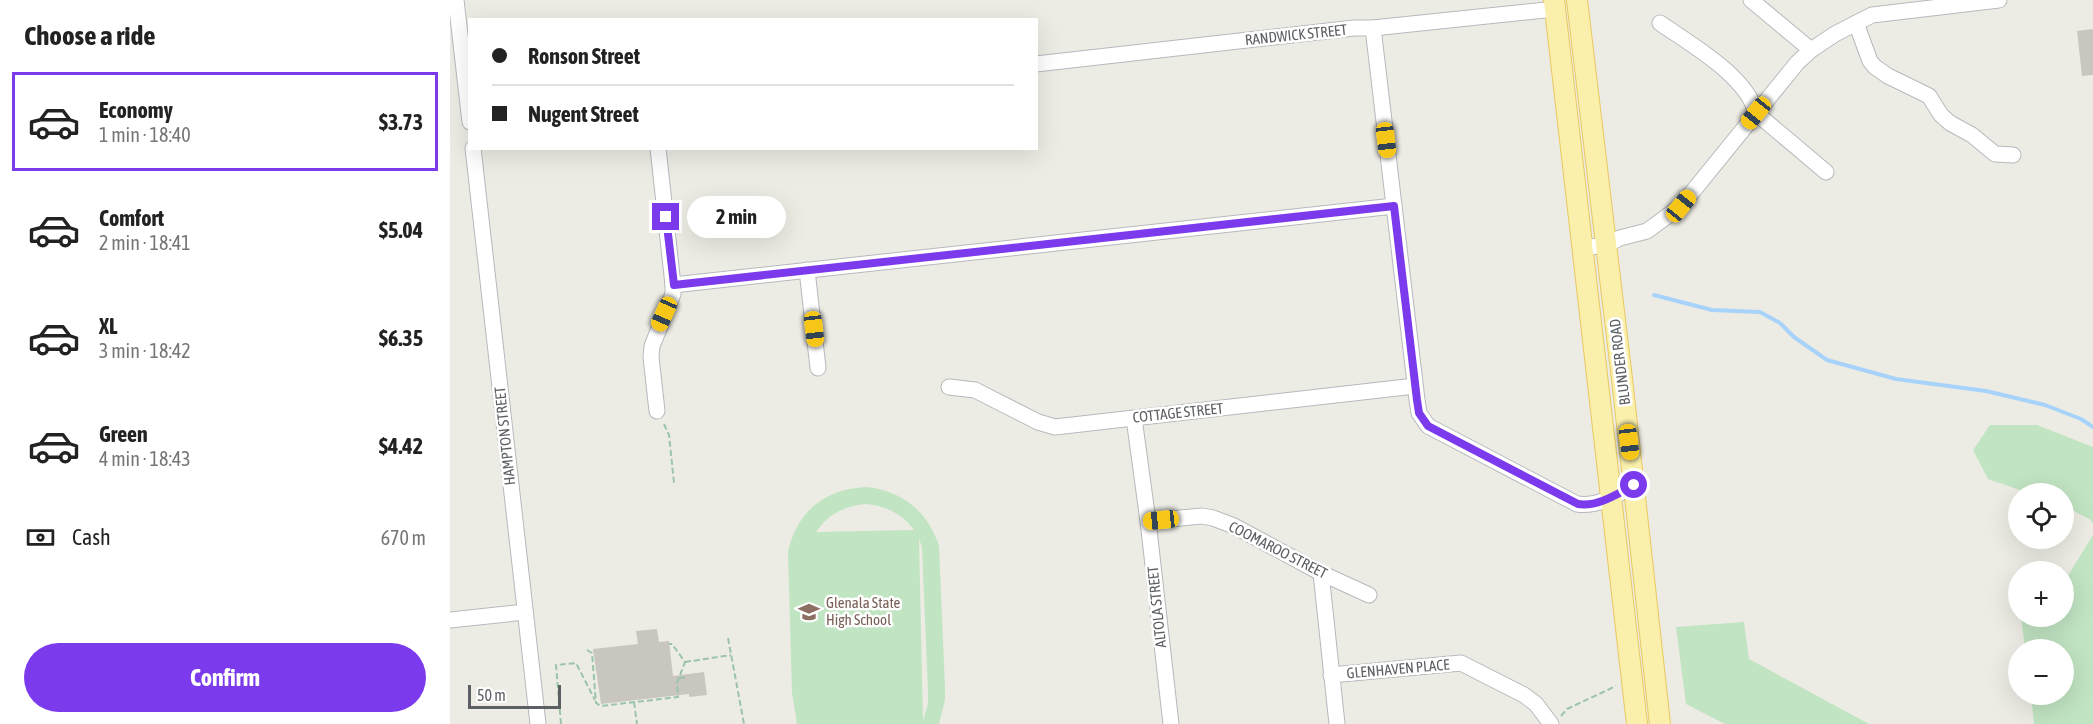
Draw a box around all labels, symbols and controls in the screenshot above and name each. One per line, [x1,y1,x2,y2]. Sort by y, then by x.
text: Choose a ride [24,20,156,51]
street label: RANDWICK STREET [1244,21,1348,48]
text: Ronson Street [528,43,640,69]
car [1738,93,1774,133]
icon: car [27,95,81,149]
text: Economy [99,97,173,123]
text: Nugent Street [528,101,639,127]
text: $3.73 [379,109,423,135]
car [1375,121,1397,159]
text: 1 min · 18:40 [99,123,191,146]
car [1663,186,1699,226]
callout: 2 min [687,196,786,238]
icon: car [27,203,81,257]
route end [652,203,679,230]
text: Comfort [99,205,164,231]
text: 2 min [716,205,757,228]
text: $5.04 [379,217,423,243]
text: 2 min · 18:41 [99,231,191,254]
car [648,294,680,334]
car [803,310,825,348]
icon: car [27,311,81,365]
text: XL [99,313,117,339]
street label: BLUNDER ROAD [1606,318,1633,406]
text: $6.35 [379,325,423,351]
text: 3 min · 18:42 [99,339,191,362]
street label: HAMPTON STREET [491,385,518,486]
street label: COTTAGE STREET [1132,399,1224,426]
icon: car [27,419,81,473]
text: Green [99,421,148,447]
car [1618,423,1640,461]
text: $4.42 [379,433,423,459]
text: 4 min · 18:43 [99,447,191,470]
route start [1620,471,1647,498]
map controls [2008,483,2074,705]
button: locate [2008,483,2074,549]
car [1142,509,1180,531]
street label: COOMAROO STREET [1226,517,1331,582]
icon: cash [24,521,57,554]
text: Cash [72,524,111,550]
text: 670 m [381,526,426,549]
button: + [2008,561,2074,627]
street label: ALTOLA STREET [1144,565,1169,649]
place label: Glenala State High School [826,594,901,628]
school or university icon: Glenala State High School [797,600,821,624]
button: − [2008,639,2074,705]
button: Confirm [24,643,426,712]
street label: GLENHAVEN PLACE [1346,655,1451,681]
scale bar [468,682,561,710]
text: 50 m [477,686,506,704]

